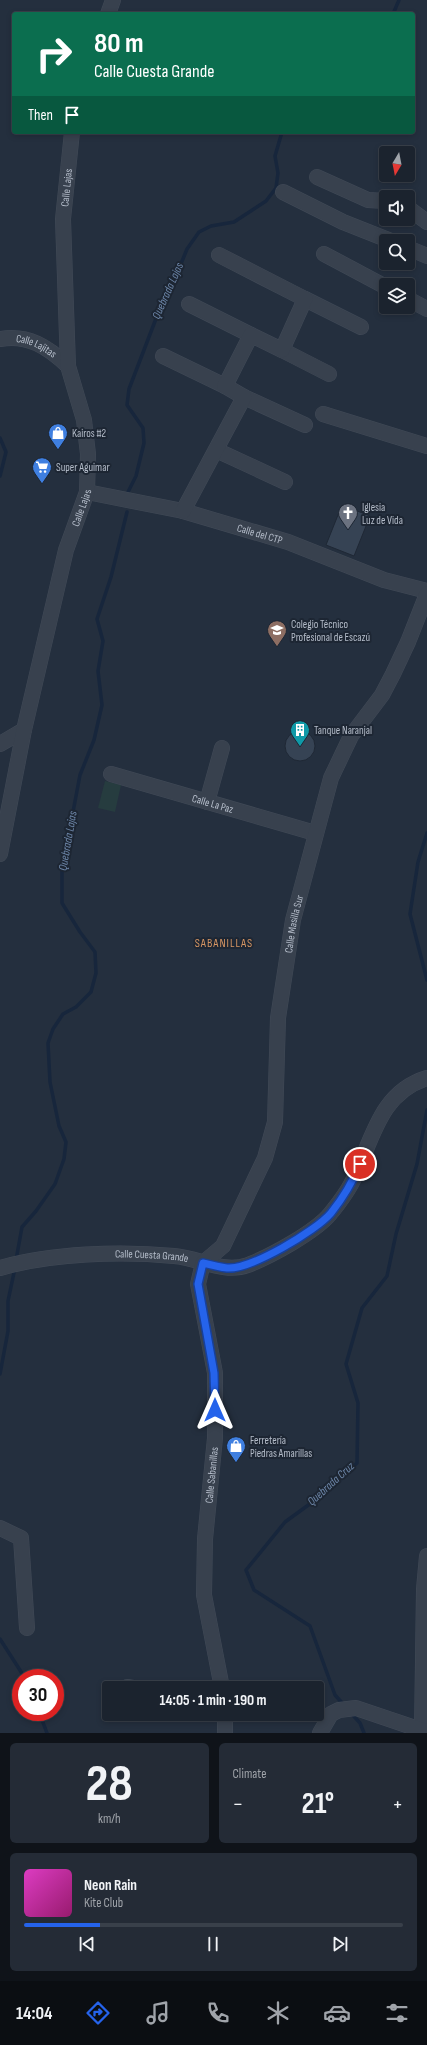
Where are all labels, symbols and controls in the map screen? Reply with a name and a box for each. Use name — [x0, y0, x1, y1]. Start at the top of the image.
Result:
text: 80 m — [94, 27, 143, 60]
icon: right — [28, 28, 80, 80]
text: Calle Cuesta Grande — [94, 61, 215, 82]
icon: arrive — [61, 104, 83, 126]
text: Then — [28, 106, 53, 125]
north arrow — [379, 146, 415, 182]
map controls — [379, 146, 415, 314]
street label: Calle Lajas — [58, 168, 75, 207]
button: sound — [379, 190, 415, 226]
button: search — [379, 234, 415, 270]
water label: Quebrada Lajas — [149, 260, 187, 322]
button: layers — [379, 278, 415, 314]
street label: Calle Lajitas — [15, 332, 60, 360]
shop icon: Kairos #2 — [47, 422, 69, 450]
place label: Kairos #2 — [72, 427, 106, 440]
supermarket icon: Super Aguimar — [31, 456, 53, 484]
place label: Super Aguimar — [56, 461, 110, 474]
street label: Calle Lajas — [69, 490, 94, 528]
place label: Iglesia Luz de Vida — [362, 501, 403, 527]
church icon: Iglesia Luz de Vida — [337, 502, 359, 530]
street label: Calle del CTP — [236, 521, 285, 547]
place label: Colegio Técnico Profesional de Escazú — [291, 618, 370, 644]
school or university icon: Colegio Técnico Profesional de Escazú — [266, 619, 288, 647]
building icon: Tanque Naranjal — [289, 719, 311, 747]
place label: Tanque Naranjal — [314, 724, 372, 737]
street label: Calle La Paz — [191, 791, 235, 816]
water label: Quebrada Lajas — [55, 809, 81, 872]
street label: Calle Masilla Sur — [282, 893, 306, 954]
district label: SABANILLAS — [195, 936, 253, 951]
pin — [343, 1147, 377, 1181]
icon: arrive — [349, 1153, 371, 1175]
street label: Calle Cuesta Grande — [115, 1247, 190, 1265]
position arrow — [194, 1389, 236, 1431]
place label: Ferretería Piedras Amarillas — [250, 1434, 312, 1460]
shop icon: Ferretería Piedras Amarillas — [225, 1435, 247, 1463]
street label: Calle Sabanillas — [202, 1446, 221, 1504]
water label: Quebrada Cruz — [304, 1458, 358, 1509]
speed limit sign: 30 — [12, 1669, 64, 1721]
text: 14:05 · 1 min · 190 m — [160, 1691, 266, 1710]
text: 28 — [86, 1753, 133, 1816]
text: Climate — [233, 1766, 266, 1782]
text: 21° — [301, 1786, 334, 1822]
text: − — [233, 1791, 243, 1818]
text: + — [392, 1791, 403, 1818]
text: km/h — [98, 1811, 120, 1827]
text: Neon Rain — [84, 1876, 137, 1895]
text: Kite Club — [84, 1895, 123, 1911]
icon: previous — [76, 1933, 98, 1955]
icon: pause — [202, 1933, 224, 1955]
icon: next — [329, 1933, 351, 1955]
icon: directions — [84, 1999, 112, 2027]
icon: music — [144, 1999, 172, 2027]
icon: phone — [204, 1999, 232, 2027]
icon: climate — [264, 1999, 292, 2027]
icon: car — [323, 1999, 351, 2027]
icon: filters — [383, 1999, 411, 2027]
text: 14:04 — [16, 2003, 52, 2024]

